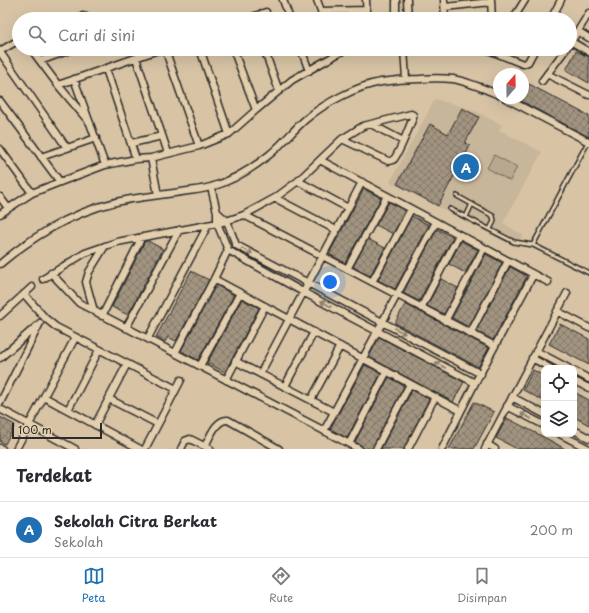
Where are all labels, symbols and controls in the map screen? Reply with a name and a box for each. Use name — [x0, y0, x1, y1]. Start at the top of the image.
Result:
search box — [12, 12, 577, 56]
icon: search — [26, 23, 48, 45]
text: Cari di sini — [58, 23, 135, 46]
north arrow — [493, 68, 529, 104]
pin: A — [453, 152, 479, 182]
one-way arrow — [241, 248, 253, 256]
your location — [320, 272, 340, 292]
one-way arrow — [320, 300, 332, 307]
one-way arrow — [393, 328, 405, 336]
one-way arrow — [435, 361, 447, 368]
map controls — [541, 365, 577, 437]
button: locate — [541, 365, 577, 401]
button: layers — [541, 401, 577, 437]
one-way arrow — [520, 412, 532, 419]
scale bar — [12, 421, 102, 440]
text: 100 m — [18, 421, 52, 438]
text: Terdekat — [16, 462, 92, 488]
text: Sekolah Citra Berkat — [54, 509, 217, 532]
text: A — [24, 520, 34, 539]
text: 200 m — [530, 520, 573, 539]
text: Sekolah — [54, 532, 103, 551]
tab: Peta — [82, 565, 105, 606]
tab: Rute — [269, 565, 293, 606]
tab: Disimpan — [457, 565, 507, 606]

